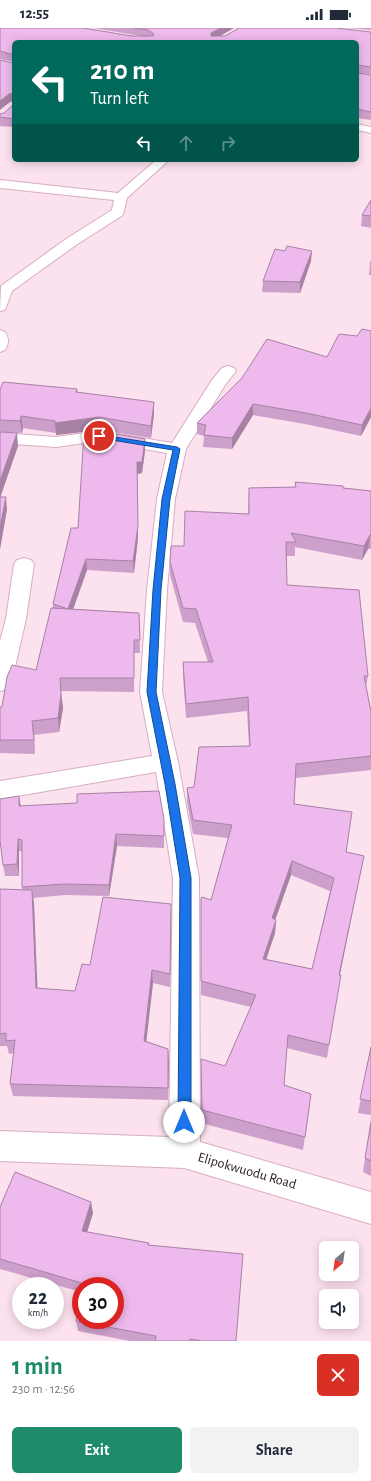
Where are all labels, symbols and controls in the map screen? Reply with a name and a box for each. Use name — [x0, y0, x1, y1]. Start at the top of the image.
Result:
text: 12:55 — [20, 6, 49, 21]
icon: left — [24, 56, 76, 108]
text: 210 m — [90, 57, 155, 85]
text: Turn left — [90, 90, 149, 108]
icon: left — [133, 132, 155, 154]
icon: ahead — [175, 132, 197, 154]
icon: right — [217, 132, 239, 154]
pin — [82, 419, 116, 453]
icon: arrive — [88, 425, 110, 447]
position arrow — [163, 1101, 205, 1143]
street label: Elipokwuodu Road — [196, 1150, 298, 1192]
north arrow — [319, 1241, 359, 1281]
map controls — [319, 1241, 359, 1329]
speed limit sign: 30 — [72, 1277, 124, 1329]
text: 22 — [29, 1288, 47, 1308]
button: sound — [319, 1289, 359, 1329]
text: km/h — [28, 1308, 48, 1318]
button: close — [317, 1354, 359, 1396]
text: 1 min — [12, 1355, 63, 1379]
text: 230 m · 12:56 — [12, 1383, 75, 1396]
button: Exit — [12, 1427, 182, 1473]
button: Share — [190, 1427, 359, 1473]

